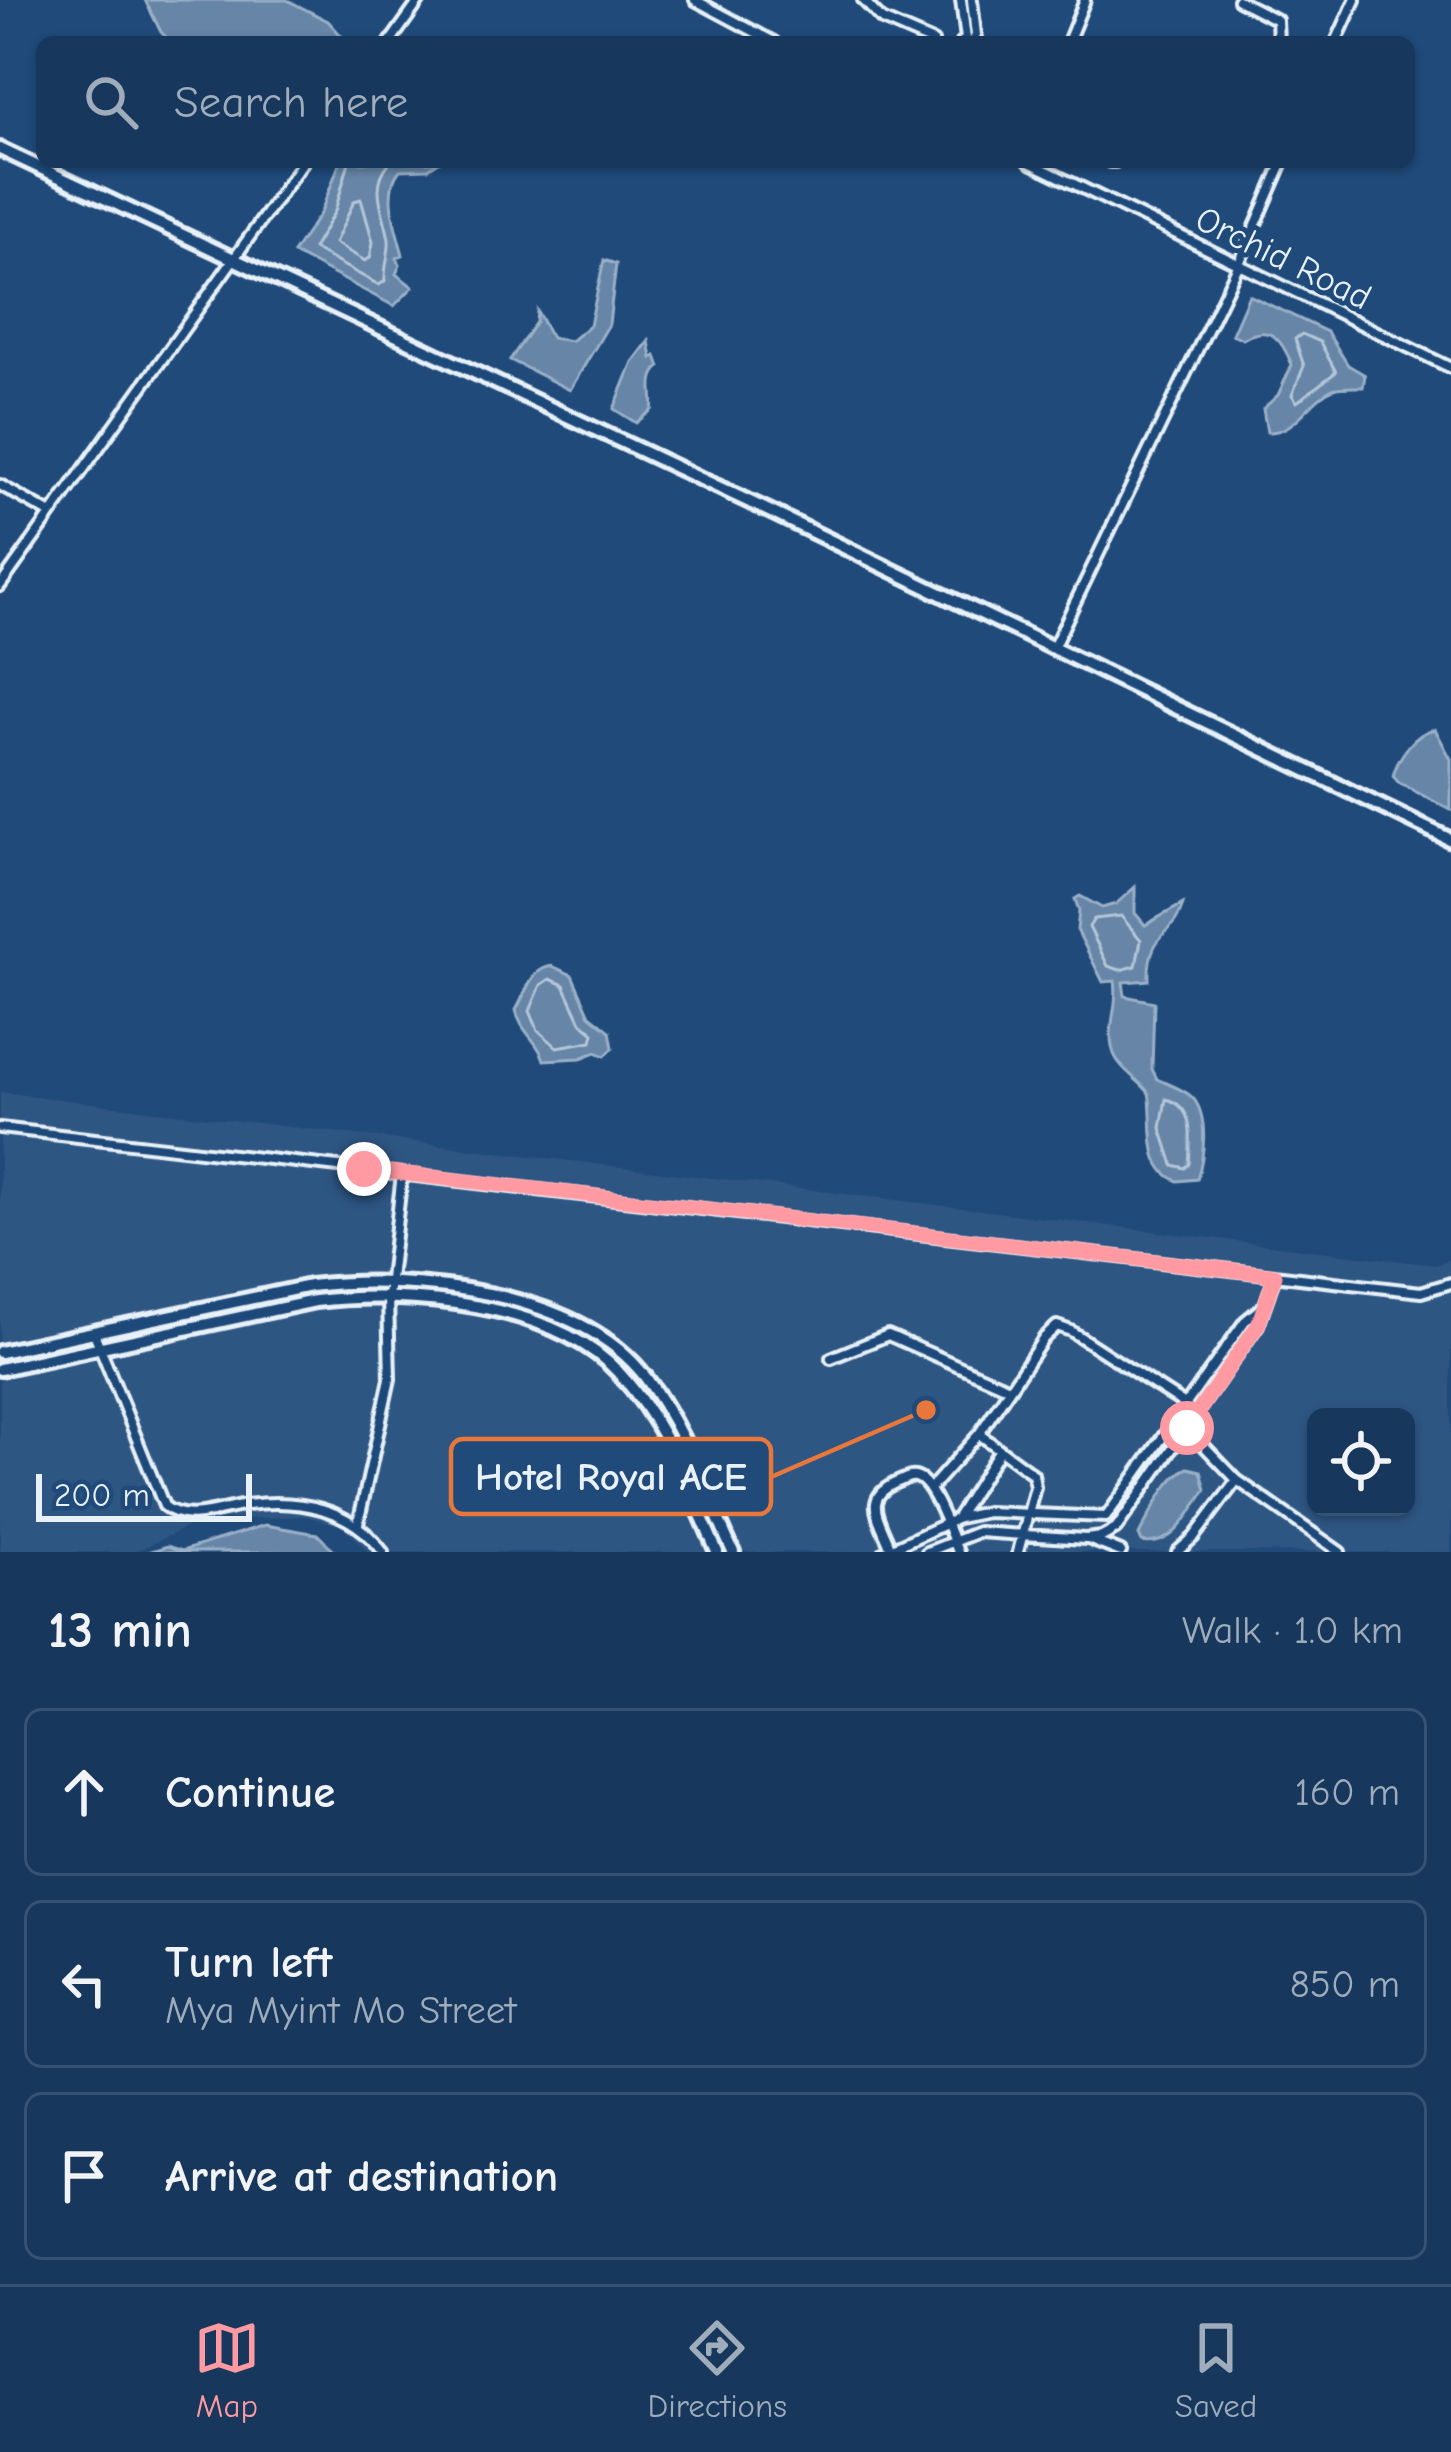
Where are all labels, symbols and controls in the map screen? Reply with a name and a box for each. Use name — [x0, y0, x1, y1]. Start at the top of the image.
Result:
search box — [36, 36, 1415, 168]
icon: search — [78, 69, 144, 135]
text: Search here — [174, 76, 408, 128]
street label: Orchid Road — [1189, 198, 1378, 318]
route end — [337, 1142, 391, 1196]
route start — [1160, 1401, 1214, 1455]
map controls — [1307, 1408, 1415, 1516]
button: locate — [1307, 1408, 1415, 1516]
callout: Hotel Royal ACE — [451, 1439, 771, 1514]
text: Hotel Royal ACE — [475, 1455, 747, 1500]
scale bar — [36, 1468, 252, 1521]
text: 200 m — [54, 1476, 150, 1514]
text: 13 min — [48, 1601, 192, 1660]
text: Walk · 1.0 km — [1182, 1608, 1403, 1653]
icon: ahead — [51, 1759, 117, 1825]
text: Continue — [165, 1766, 335, 1818]
text: 160 m — [1294, 1770, 1400, 1815]
text: Turn left — [165, 1936, 332, 1988]
icon: left — [51, 1951, 117, 2017]
text: 850 m — [1290, 1962, 1400, 2007]
text: Mya Myint Mo Street — [165, 1988, 516, 2033]
icon: arrive — [51, 2143, 117, 2209]
text: Arrive at destination — [165, 2150, 558, 2202]
tab: Map — [194, 2315, 260, 2425]
tab: Directions — [648, 2315, 787, 2425]
tab: Saved — [1175, 2315, 1257, 2425]

